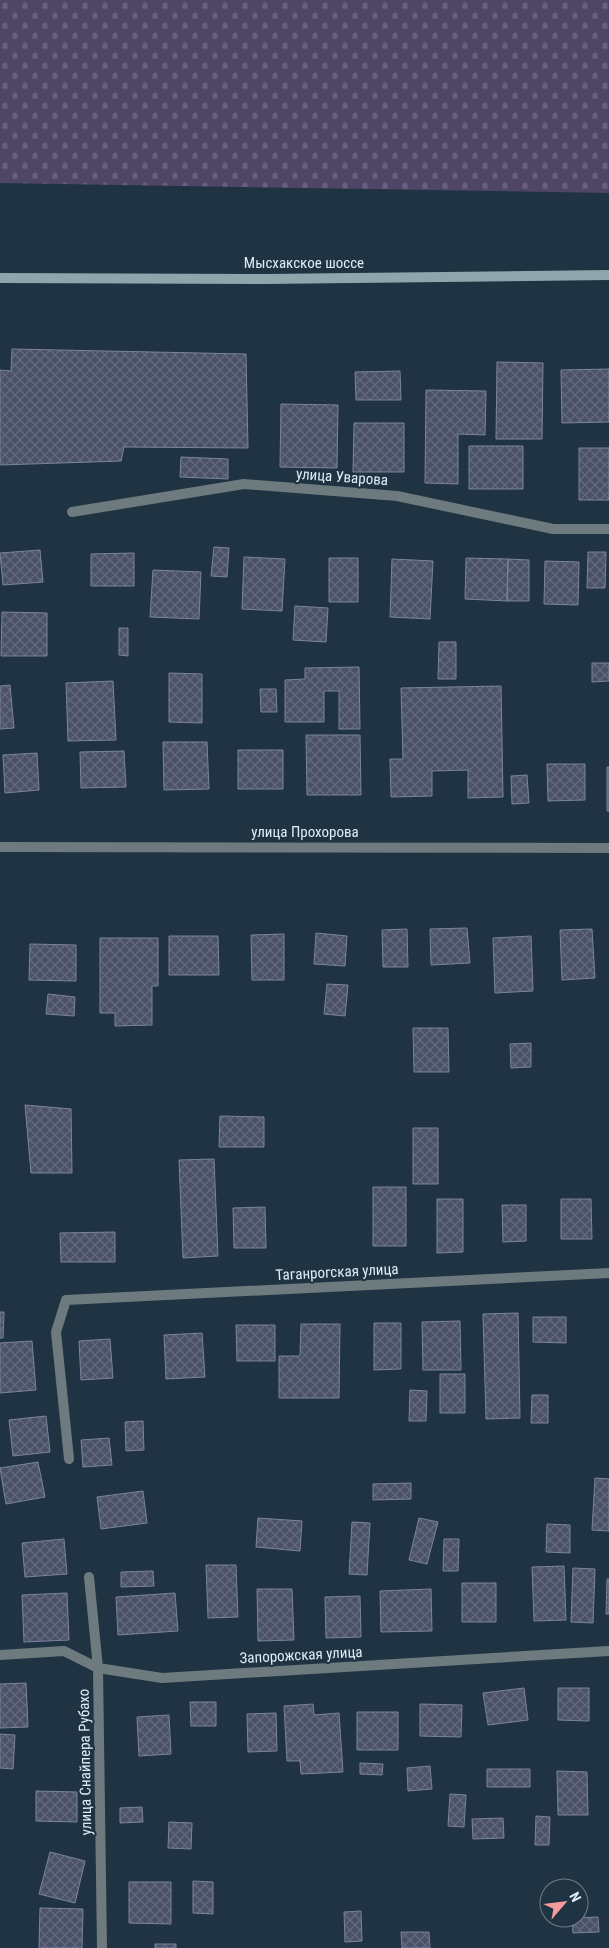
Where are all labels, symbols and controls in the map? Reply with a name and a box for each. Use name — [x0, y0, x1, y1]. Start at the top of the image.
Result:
street label: Мысхакское шоссе — [244, 254, 364, 272]
street label: улица Уварова — [295, 465, 389, 489]
street label: улица Прохорова — [251, 823, 359, 841]
street label: Таганрогская улица — [275, 1260, 399, 1284]
street label: Запорожская улица — [239, 1643, 363, 1667]
street label: улица Снайпера Рубахо — [75, 1689, 95, 1835]
north arrow — [539, 1878, 589, 1928]
text: N — [566, 1889, 585, 1904]

